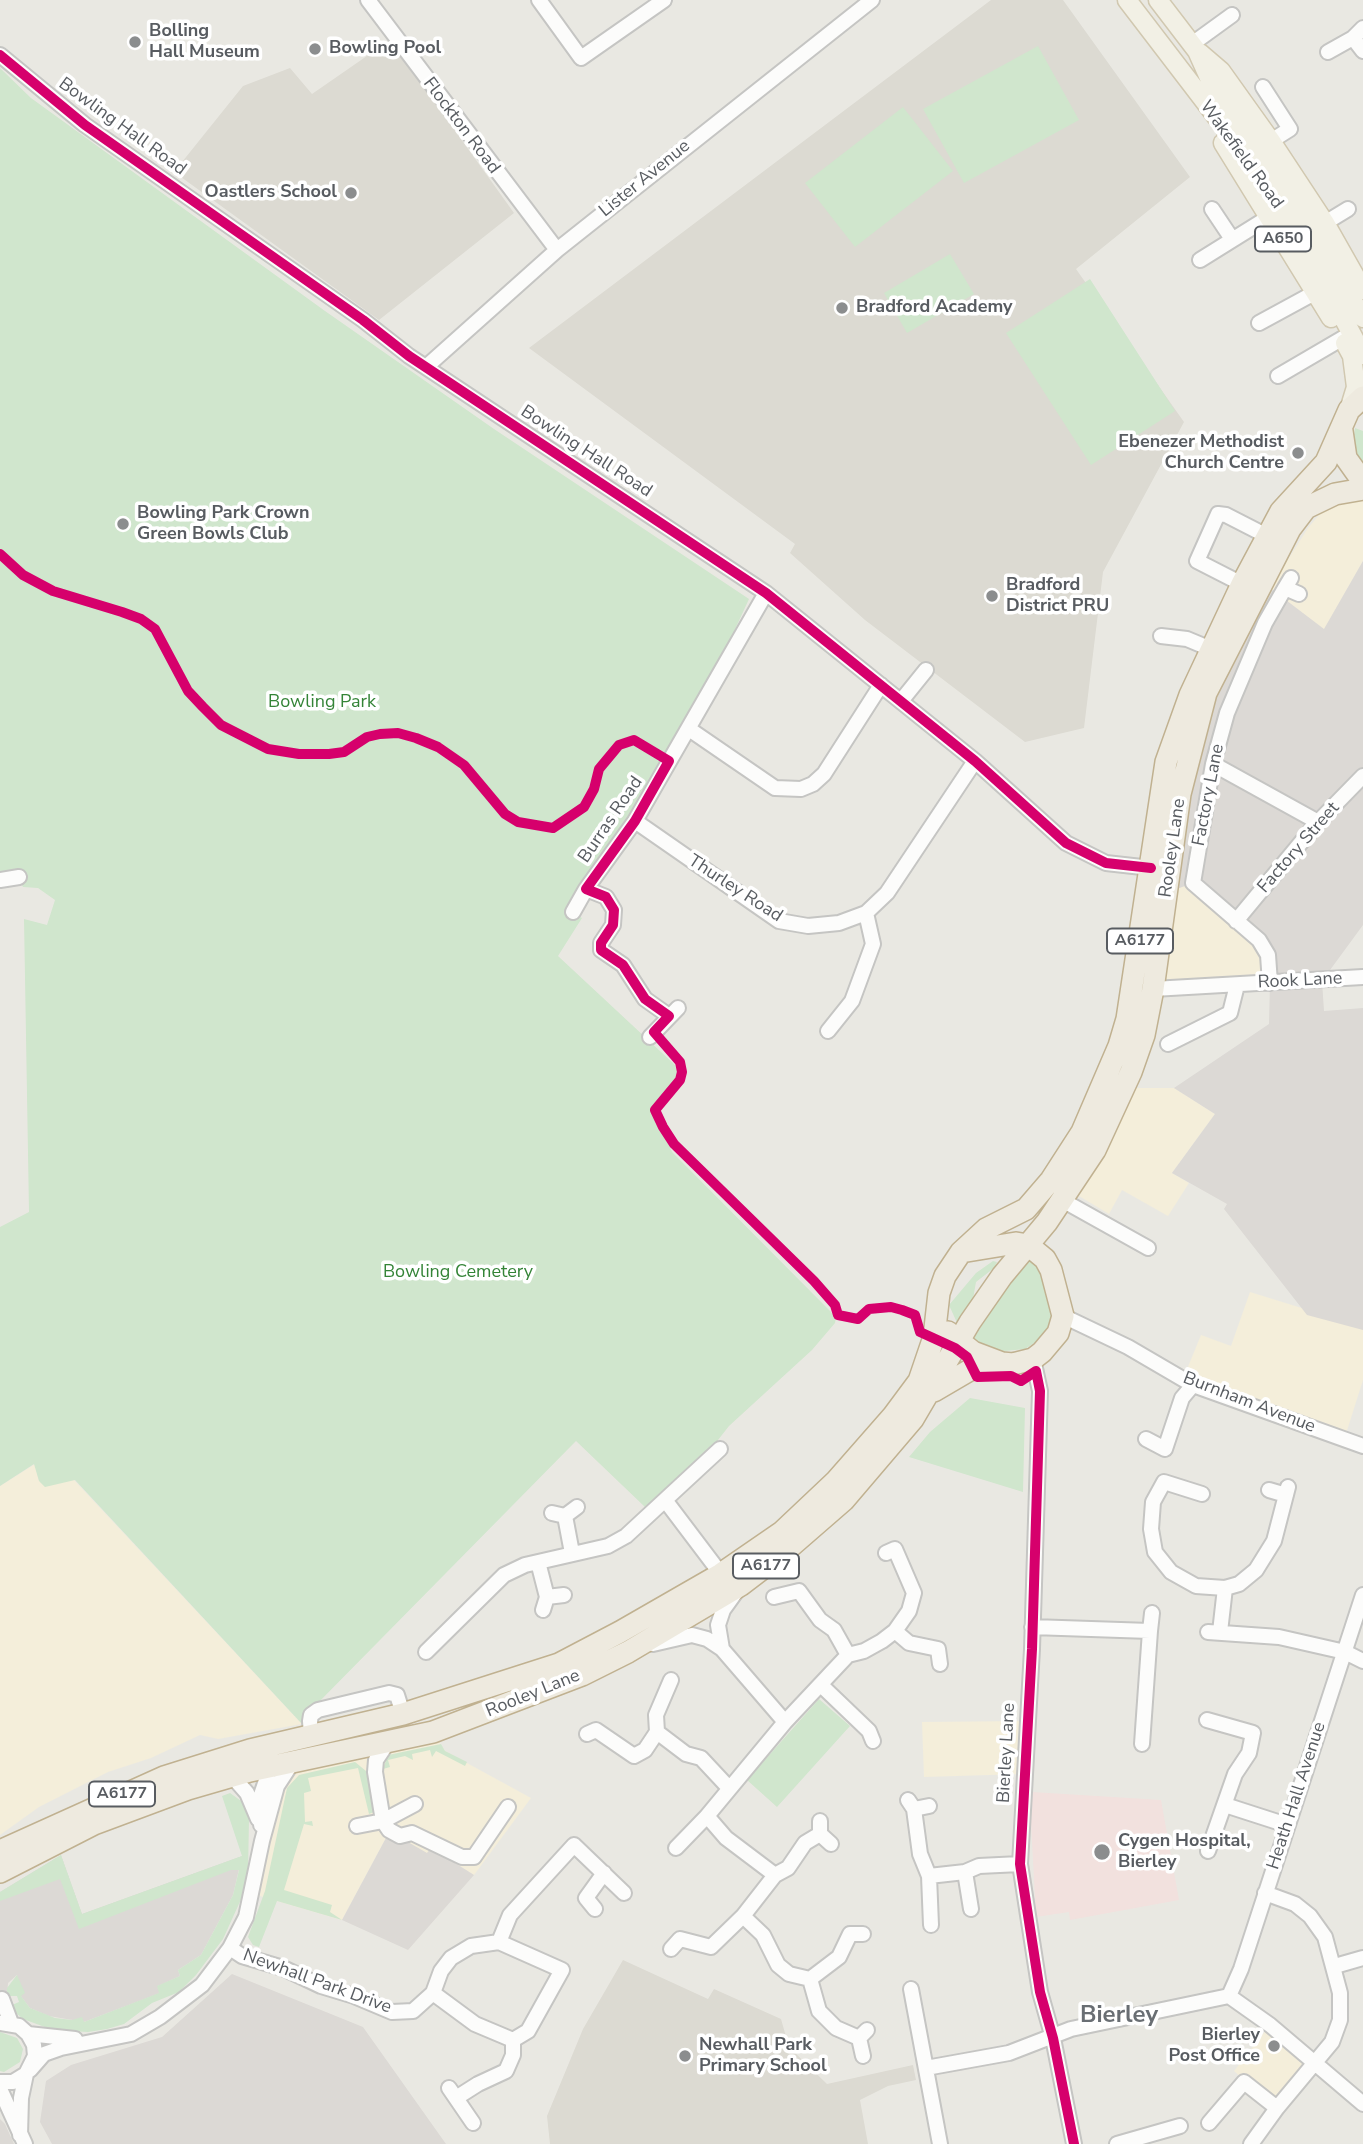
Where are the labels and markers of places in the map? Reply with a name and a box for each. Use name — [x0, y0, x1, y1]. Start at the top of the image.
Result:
place label: Bolling Hall Museum — [149, 21, 260, 64]
marker: Bolling Hall Museum — [127, 34, 143, 50]
place label: Bowling Pool — [329, 38, 441, 60]
marker: Bowling Pool — [307, 41, 323, 57]
place label: Oastlers School — [205, 182, 337, 204]
marker: Oastlers School — [343, 185, 359, 201]
place label: Bradford Academy — [856, 297, 1013, 319]
marker: Bradford Academy — [834, 300, 850, 316]
place label: Ebenezer Methodist Church Centre — [1118, 432, 1284, 474]
marker: Ebenezer Methodist Church Centre — [1290, 445, 1306, 461]
place label: Bowling Park Crown Green Bowls Club — [137, 503, 309, 546]
marker: Bowling Park Crown Green Bowls Club — [115, 516, 131, 532]
place label: Bradford District PRU — [1006, 575, 1109, 618]
marker: Bradford District PRU — [984, 588, 1000, 604]
place label: Cygen Hospital, Bierley — [1118, 1831, 1251, 1874]
marker: Cygen Hospital, Bierley — [1092, 1842, 1112, 1862]
place label: Bierley Post Office — [1169, 2025, 1260, 2068]
place label: Newhall Park Primary School — [699, 2035, 827, 2078]
marker: Bierley Post Office — [1266, 2038, 1282, 2054]
marker: Newhall Park Primary School — [677, 2048, 693, 2064]

